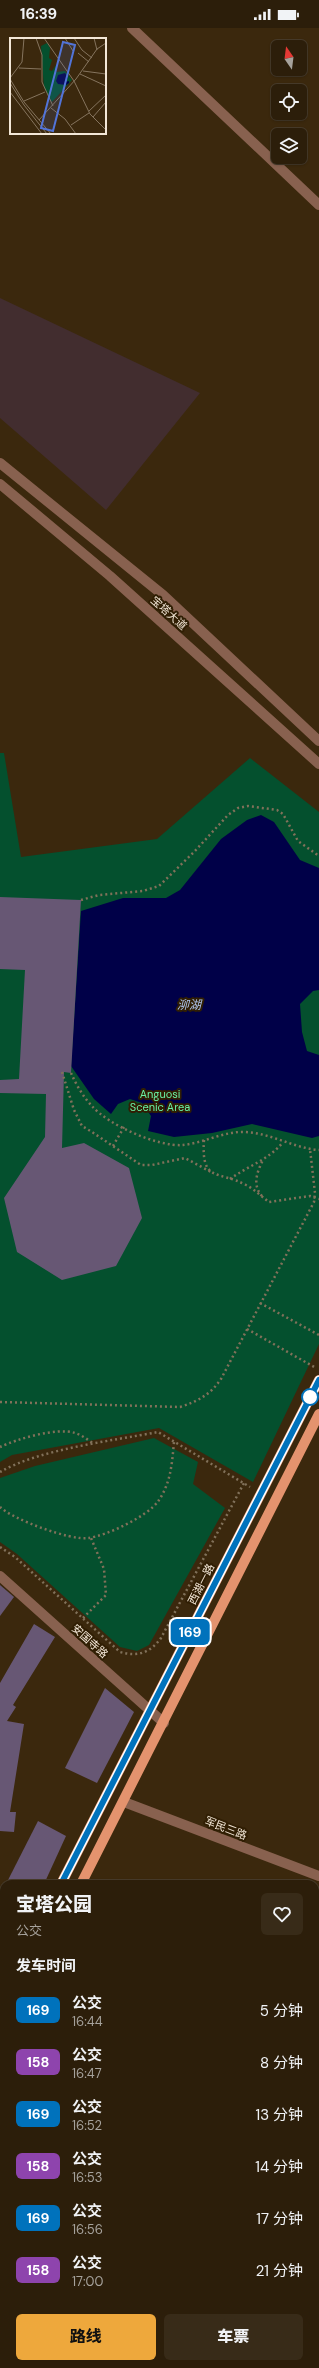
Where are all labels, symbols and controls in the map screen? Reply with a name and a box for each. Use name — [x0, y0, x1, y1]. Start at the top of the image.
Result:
text: 16:39 — [20, 4, 57, 24]
inset map — [10, 38, 106, 134]
north arrow — [271, 40, 307, 76]
map controls — [271, 40, 307, 164]
button: locate — [271, 84, 307, 120]
button: layers — [271, 128, 307, 164]
street label: 宝塔大道 — [148, 593, 190, 633]
water label: 泖湖 — [177, 997, 203, 1013]
park label: Anguosi Scenic Area — [130, 1087, 190, 1114]
unlabelled marker — [301, 1388, 319, 1406]
street label: 西湖一路 — [185, 1561, 217, 1607]
line badge: 169 — [167, 1619, 213, 1645]
street label: 安国寺路 — [69, 1621, 111, 1661]
text: 169 — [179, 1623, 201, 1641]
street label: 军民三路 — [203, 1814, 249, 1842]
text: 宝塔公园 — [16, 1892, 92, 1917]
button: heart — [261, 1893, 303, 1935]
text: 公交 — [16, 1922, 42, 1939]
text: 发车时间 — [16, 1956, 76, 1976]
text: 公交 — [72, 1993, 102, 2013]
text: 169 — [27, 2001, 49, 2019]
text: 5 分钟 — [260, 2001, 303, 2021]
text: 16:44 — [72, 2013, 103, 2030]
text: 公交 — [72, 2045, 102, 2065]
text: 158 — [27, 2053, 49, 2071]
text: 8 分钟 — [260, 2053, 303, 2073]
text: 16:47 — [72, 2065, 102, 2082]
text: 公交 — [72, 2097, 102, 2117]
text: 169 — [27, 2105, 49, 2123]
text: 13 分钟 — [255, 2105, 303, 2125]
text: 16:52 — [72, 2117, 102, 2134]
text: 公交 — [72, 2149, 102, 2169]
text: 158 — [27, 2157, 49, 2175]
text: 14 分钟 — [255, 2157, 303, 2177]
text: 16:53 — [72, 2169, 102, 2186]
text: 公交 — [72, 2201, 102, 2221]
text: 169 — [27, 2209, 49, 2227]
text: 17 分钟 — [256, 2209, 303, 2229]
text: 16:56 — [72, 2221, 103, 2238]
text: 公交 — [72, 2253, 102, 2273]
text: 158 — [27, 2261, 49, 2279]
text: 21 分钟 — [256, 2261, 303, 2281]
text: 17:00 — [72, 2273, 103, 2290]
button: 路线 — [16, 2314, 156, 2360]
button: 车票 — [164, 2314, 303, 2360]

